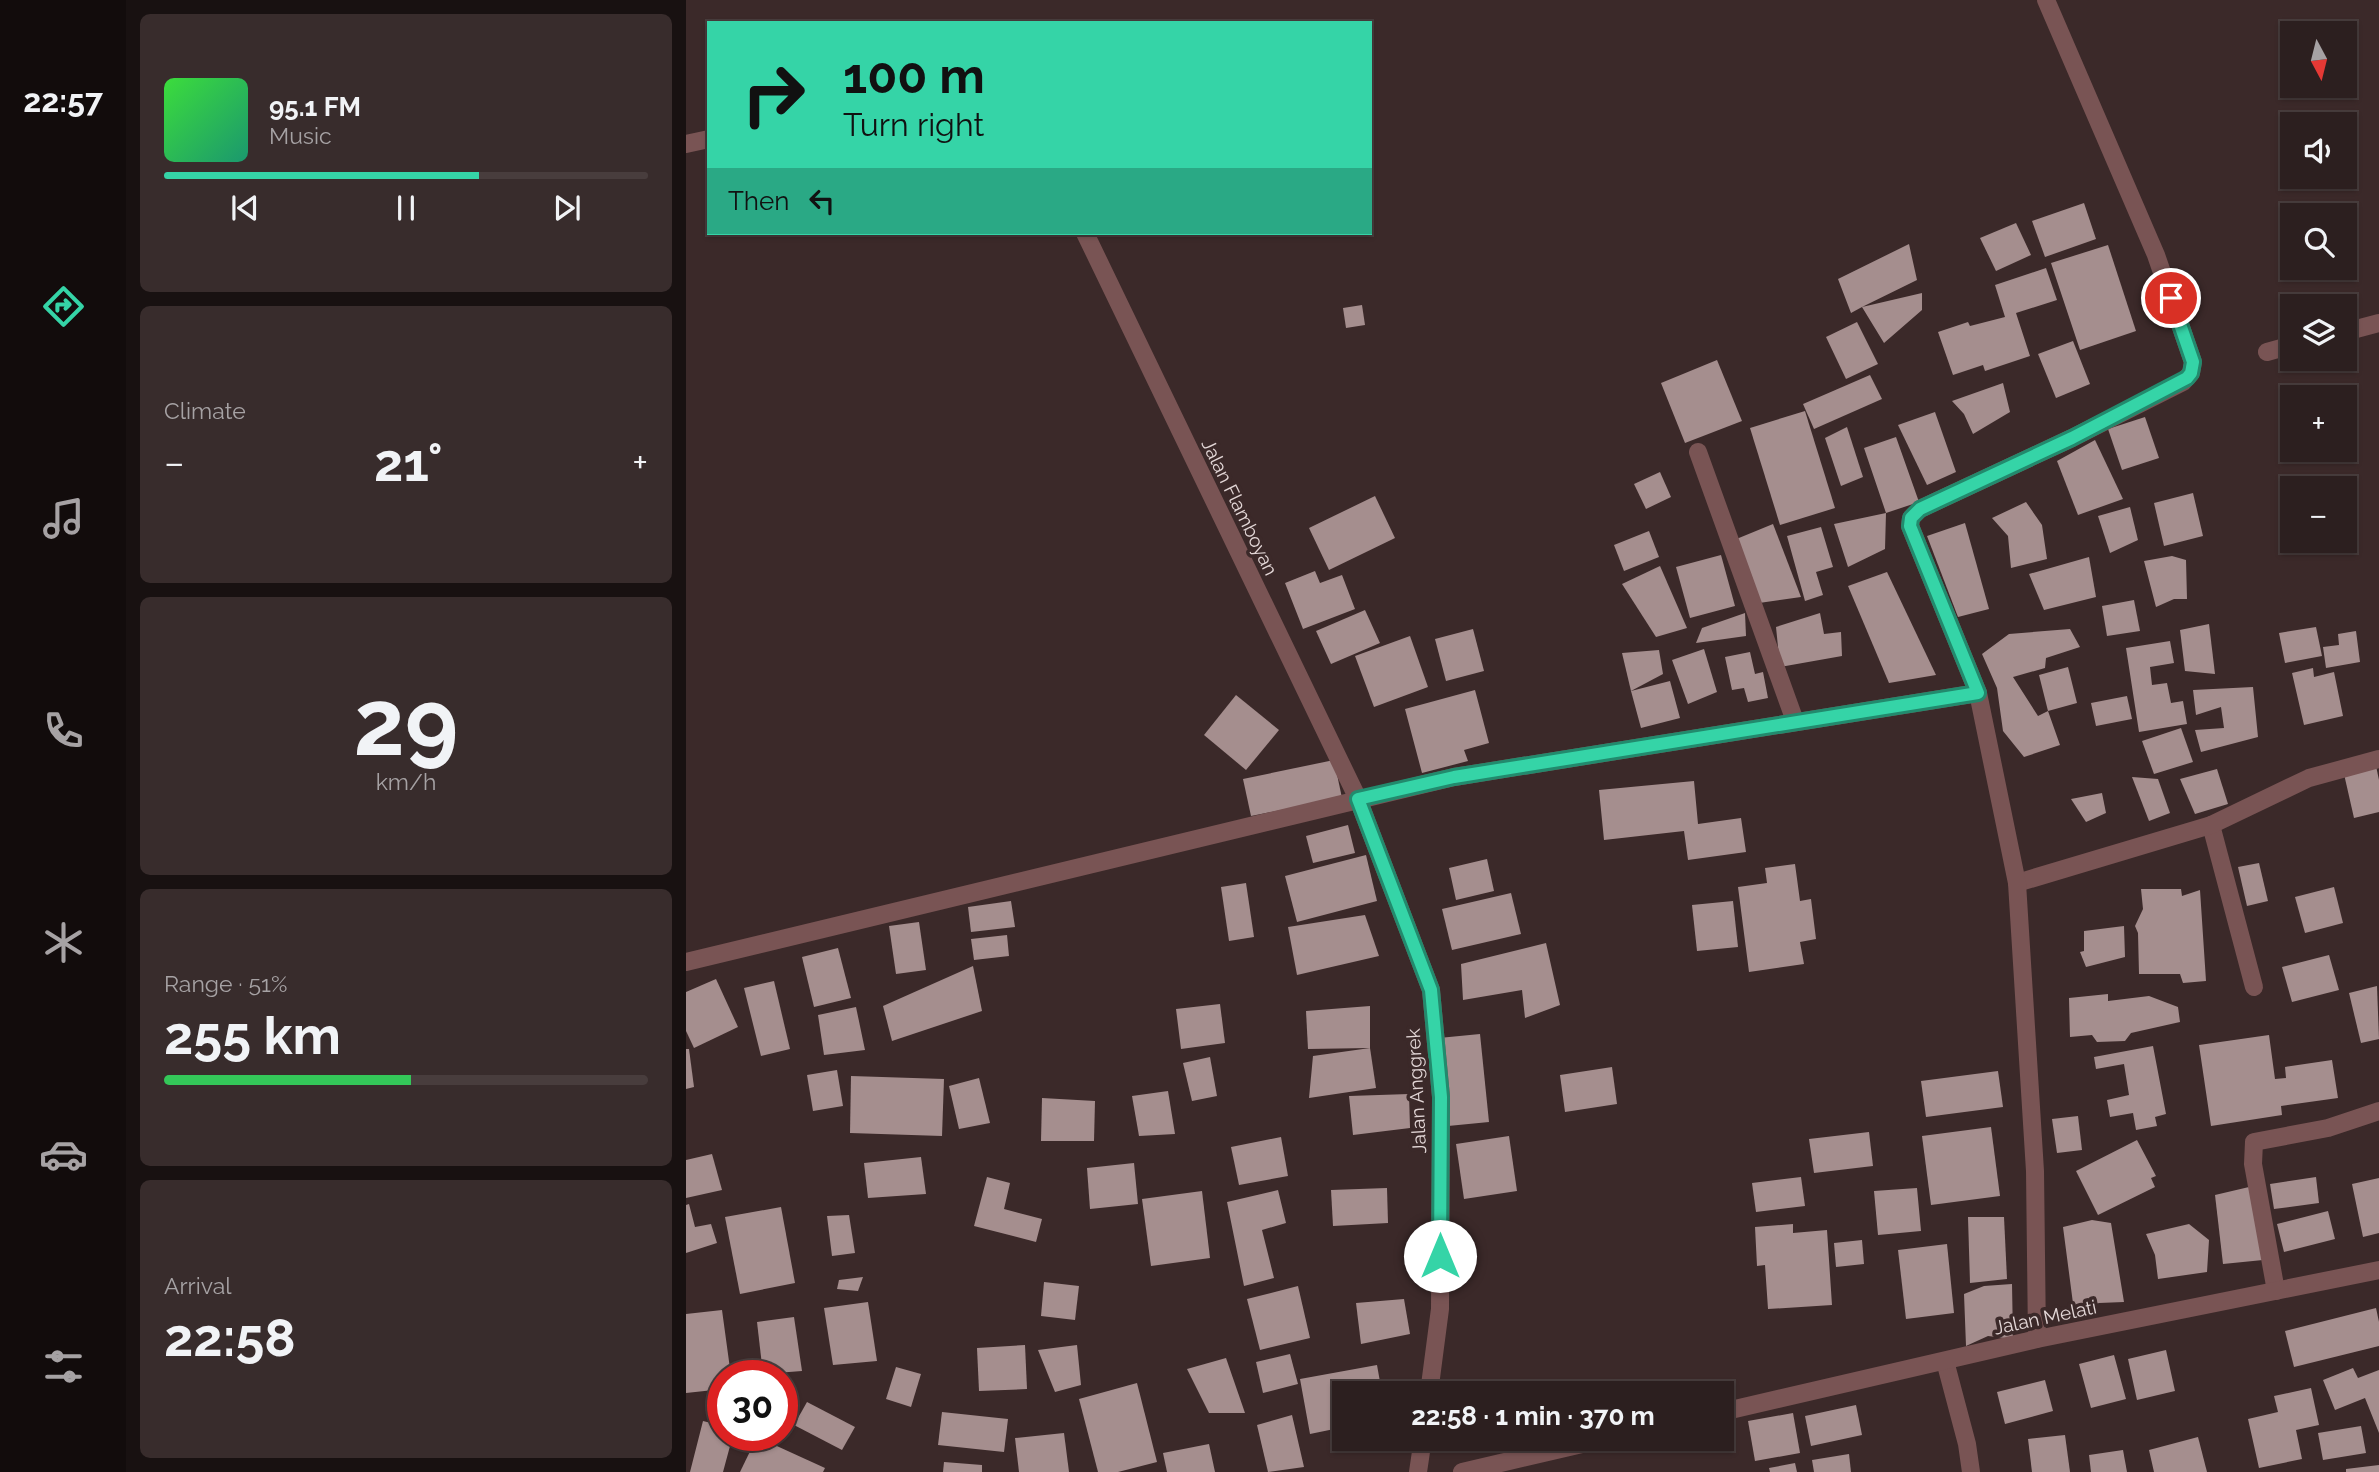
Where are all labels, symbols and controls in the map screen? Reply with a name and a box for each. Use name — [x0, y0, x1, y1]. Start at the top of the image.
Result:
north arrow — [2280, 21, 2357, 98]
map controls — [2280, 21, 2357, 553]
text: 100 m — [843, 47, 985, 104]
icon: right — [728, 49, 819, 140]
text: 22:57 — [23, 82, 103, 119]
text: 95.1 FM — [269, 92, 361, 122]
text: Turn right — [843, 106, 984, 143]
button: sound — [2280, 112, 2357, 189]
text: Music — [269, 122, 332, 149]
icon: left — [803, 182, 841, 220]
text: Then — [728, 186, 789, 216]
icon: previous — [226, 189, 264, 227]
icon: pause — [387, 189, 425, 227]
icon: next — [548, 189, 586, 227]
button: search — [2280, 203, 2357, 280]
pin — [2141, 268, 2201, 328]
icon: arrive — [2152, 279, 2190, 317]
icon: directions — [39, 282, 88, 331]
button: layers — [2280, 294, 2357, 371]
button: + — [2280, 385, 2357, 462]
text: Climate — [164, 397, 246, 424]
text: 21° — [374, 432, 443, 493]
street label: Jalan Flamboyan — [1197, 435, 1283, 579]
text: − — [164, 440, 184, 485]
text: + — [632, 440, 648, 485]
button: − — [2280, 476, 2357, 553]
icon: music — [39, 494, 88, 543]
text: 29 — [354, 669, 458, 776]
icon: phone — [39, 706, 88, 755]
text: km/h — [376, 768, 436, 795]
icon: climate — [39, 918, 88, 967]
text: Range · 51% — [164, 970, 287, 997]
text: 255 km — [164, 1005, 341, 1066]
street label: Jalan Anggrek — [1402, 1028, 1430, 1154]
icon: car — [39, 1130, 88, 1179]
position arrow — [1403, 1219, 1477, 1293]
text: Arrival — [164, 1272, 231, 1299]
street label: Jalan Melati — [1992, 1295, 2098, 1339]
text: 22:58 — [164, 1307, 296, 1368]
icon: filters — [39, 1342, 88, 1391]
speed limit sign: 30 — [707, 1360, 798, 1451]
text: 22:58 · 1 min · 370 m — [1411, 1401, 1655, 1431]

